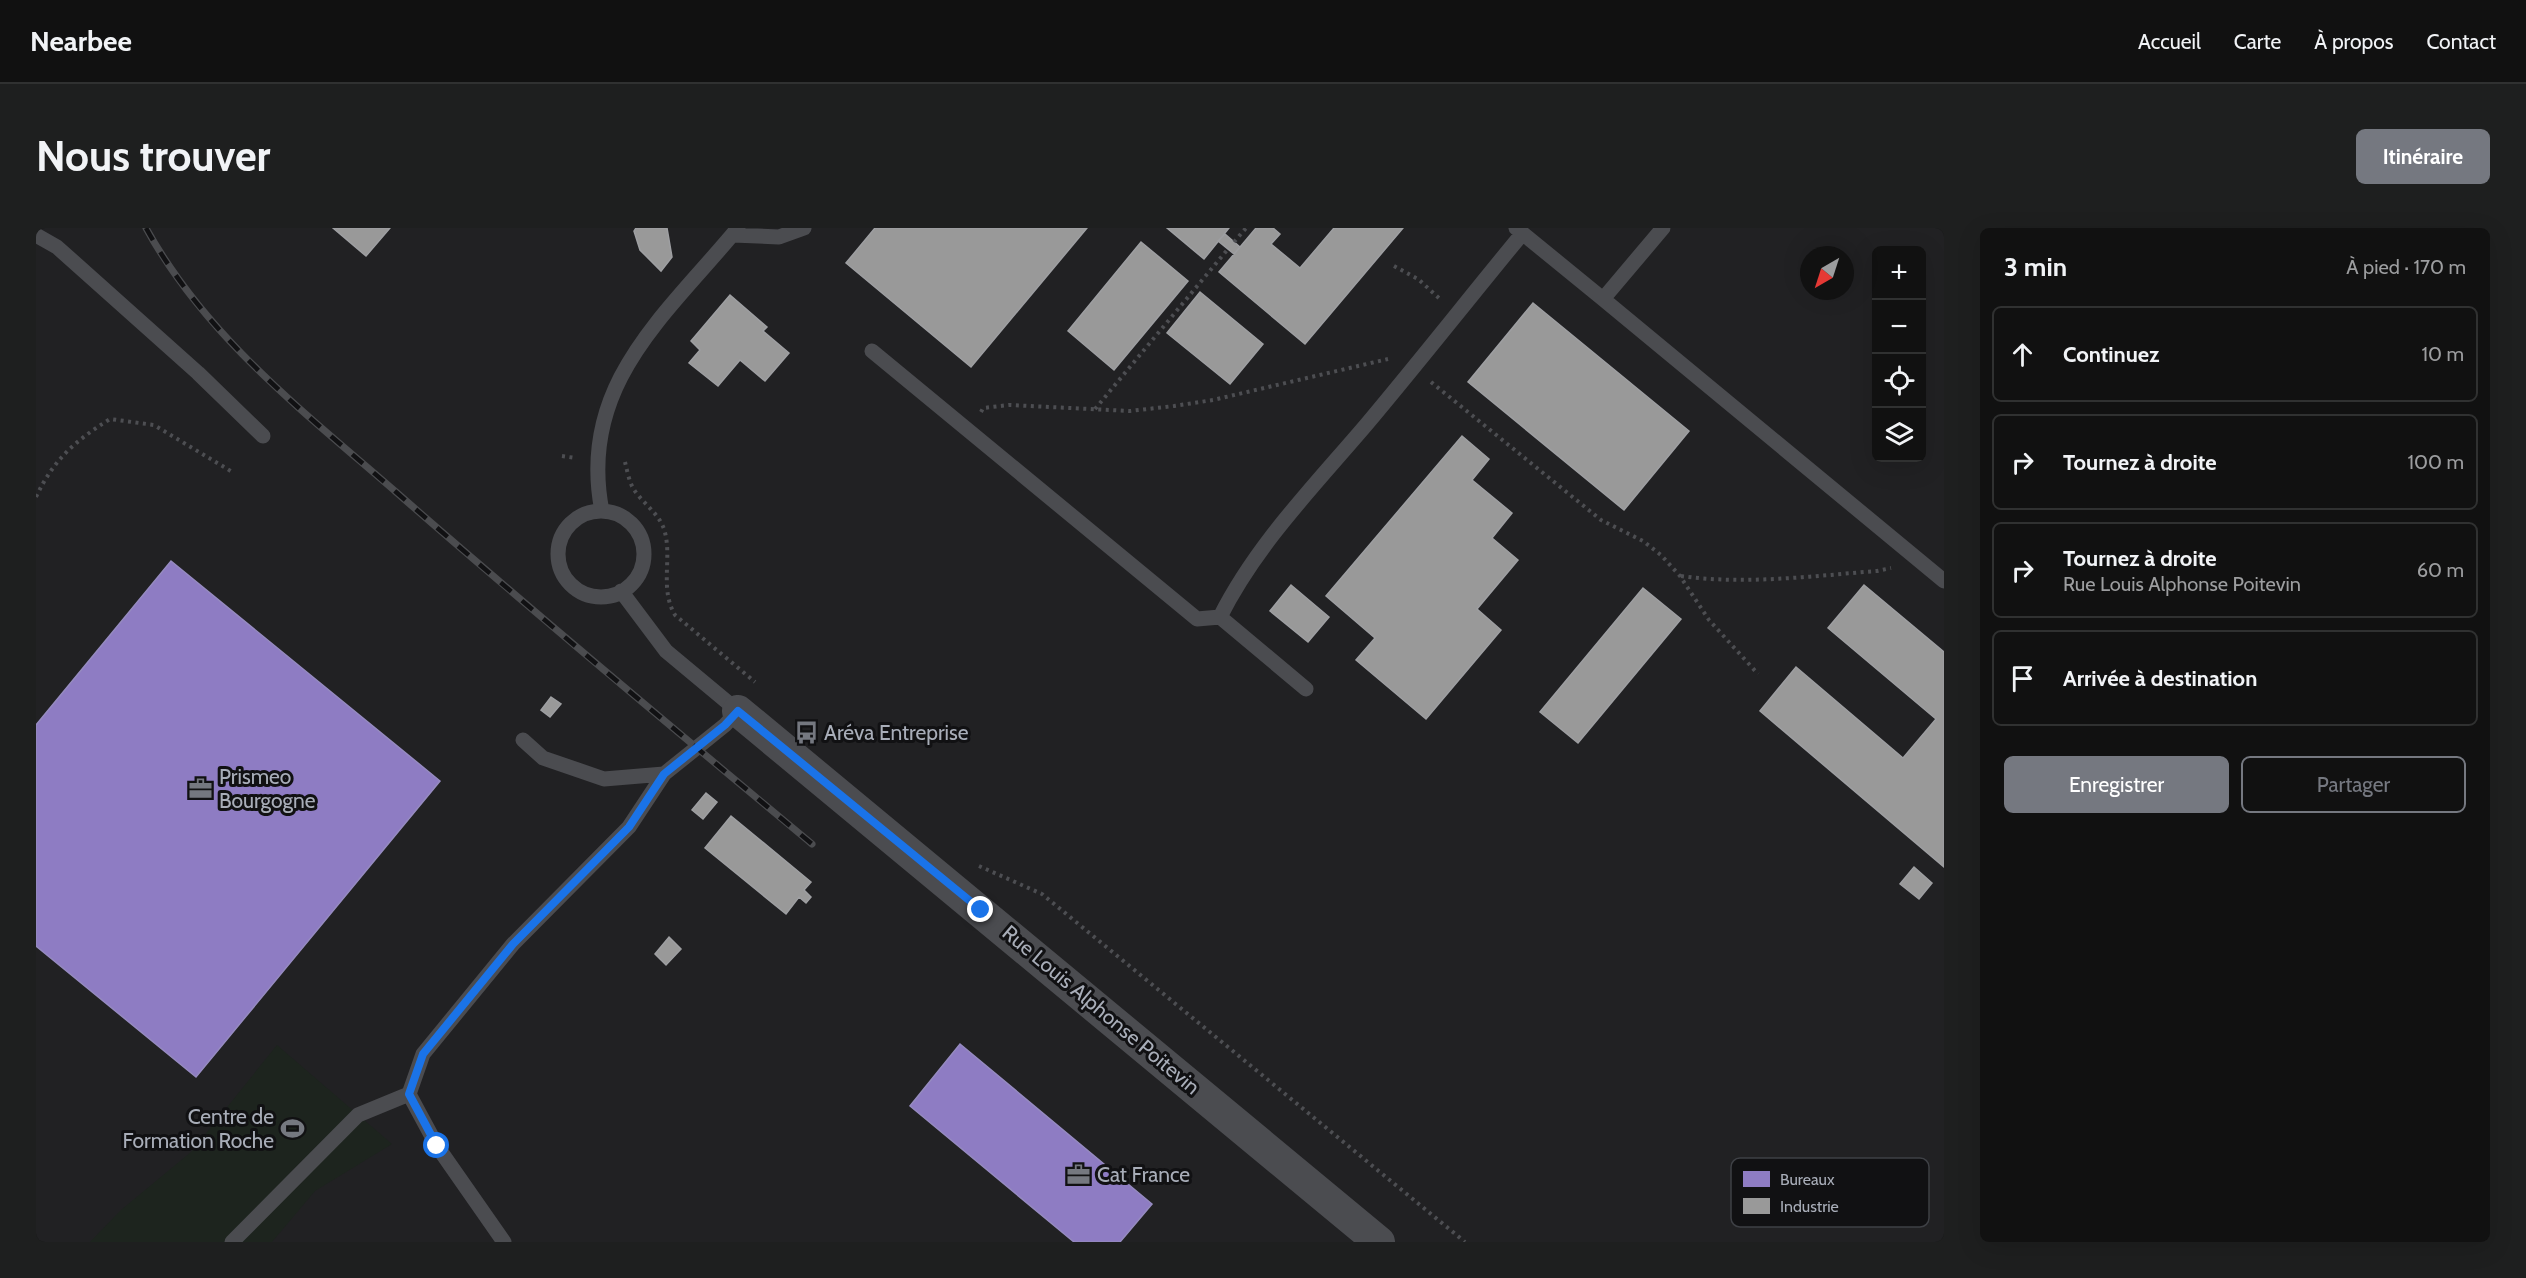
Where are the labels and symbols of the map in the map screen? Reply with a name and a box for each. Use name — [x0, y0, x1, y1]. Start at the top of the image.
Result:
north arrow — [1800, 246, 1854, 300]
bus stop icon: Aréva Entreprise — [793, 720, 819, 746]
place label: Aréva Entreprise — [824, 720, 969, 745]
place label: Prismeo Bourgogne — [219, 764, 316, 813]
office icon: Prismeo Bourgogne — [188, 776, 214, 802]
route end — [967, 896, 993, 922]
street label: Rue Louis Alphonse Poitevin — [998, 920, 1205, 1099]
place label: Centre de Formation Roche — [122, 1104, 274, 1153]
sports icon: Centre de Formation Roche — [279, 1116, 305, 1142]
route start — [423, 1132, 449, 1158]
legend — [1731, 1158, 1929, 1227]
office icon: Cat France — [1066, 1162, 1092, 1188]
place label: Cat France — [1097, 1162, 1190, 1187]
text: Bureaux — [1780, 1170, 1835, 1189]
text: Industrie — [1780, 1197, 1839, 1216]

